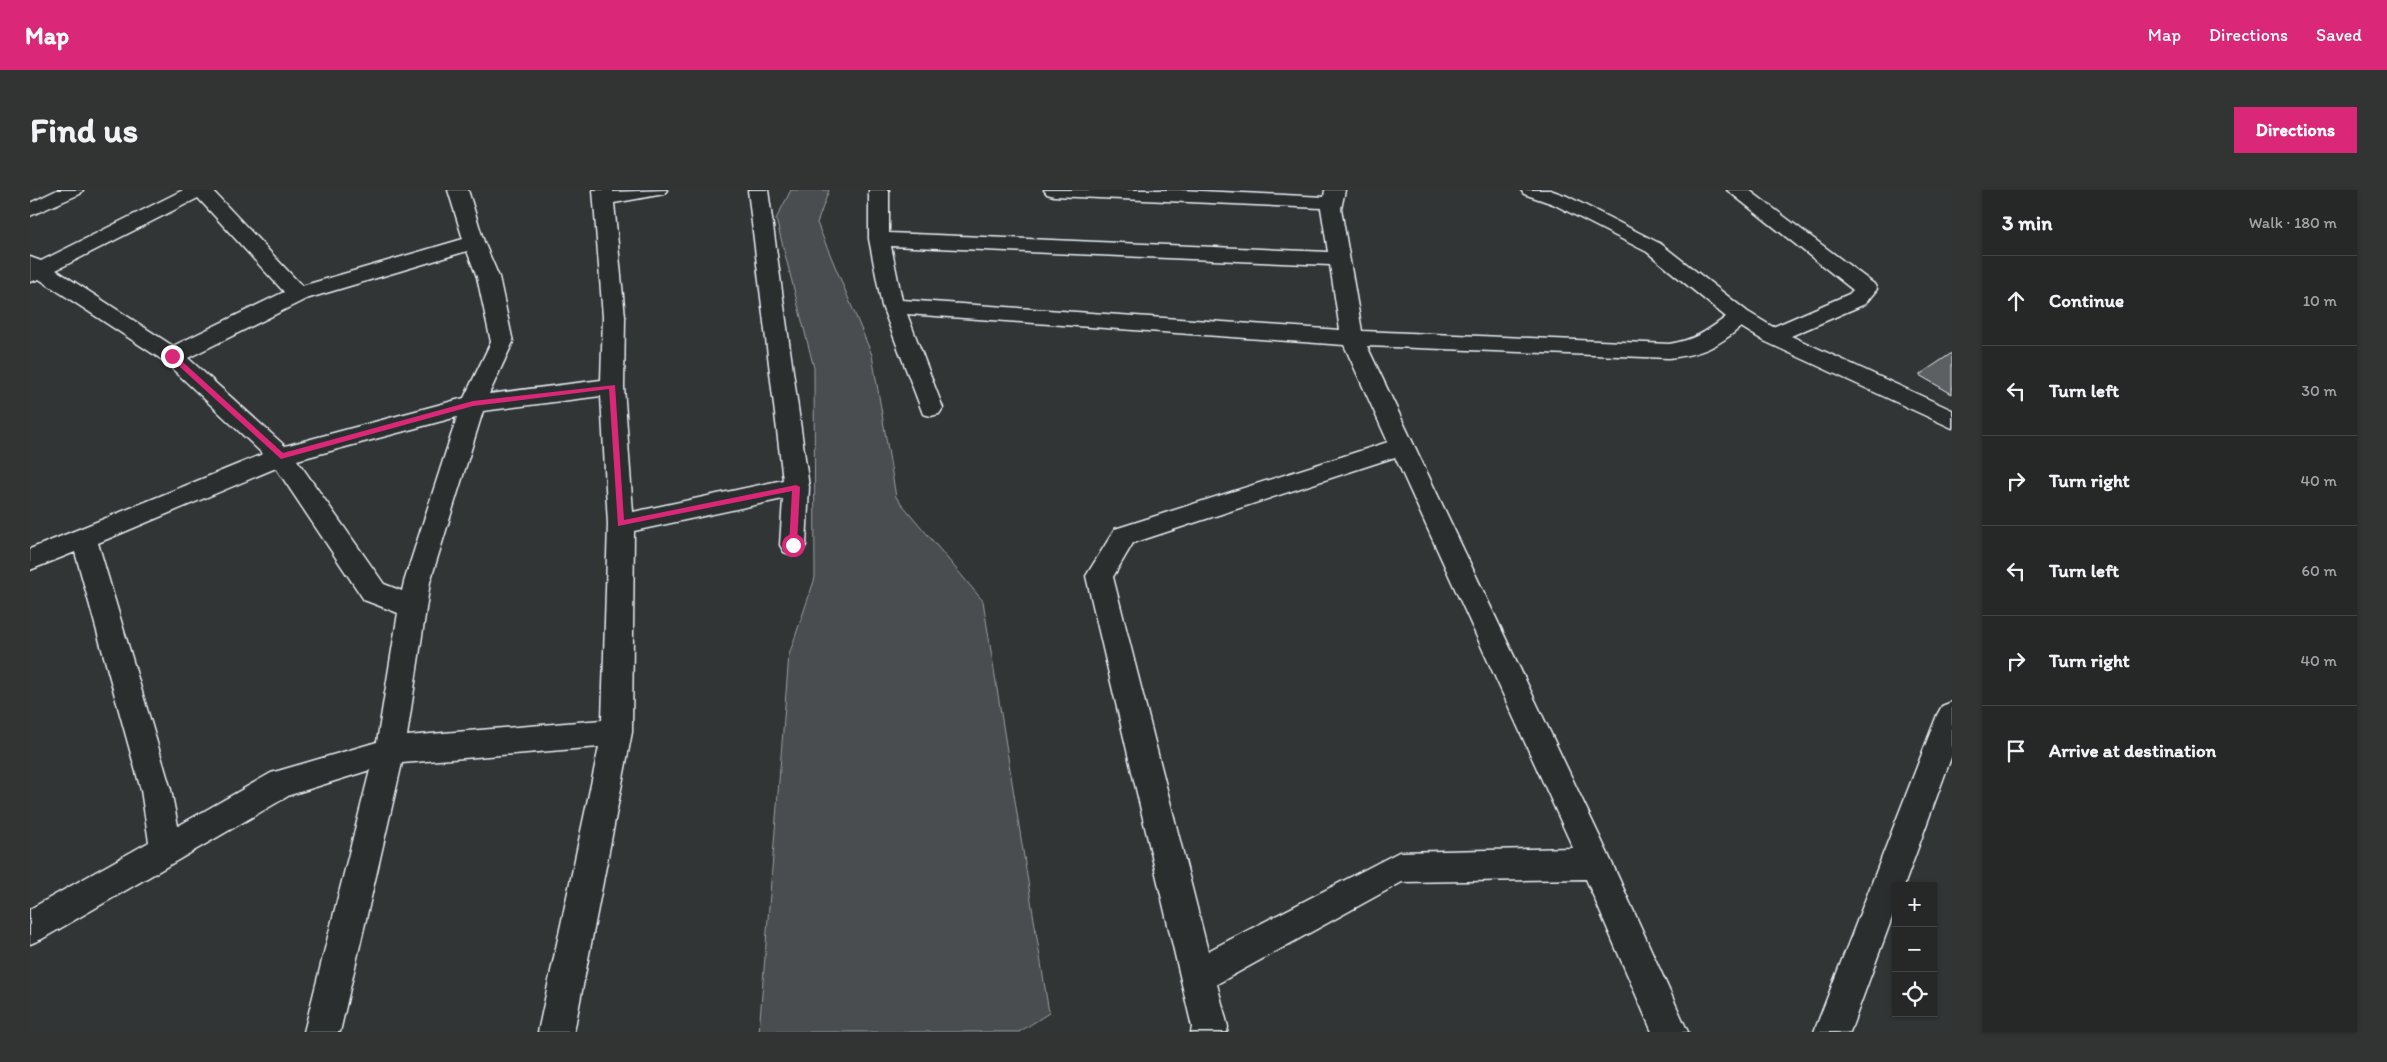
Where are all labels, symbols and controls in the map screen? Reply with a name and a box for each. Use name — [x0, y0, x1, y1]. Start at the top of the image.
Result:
text: Map — [25, 21, 69, 50]
text: Map — [2148, 24, 2181, 46]
text: Directions — [2209, 24, 2288, 46]
text: Saved — [2316, 24, 2362, 46]
button: Directions — [2234, 107, 2357, 153]
text: Find us — [30, 109, 138, 151]
text: 3 min — [2002, 210, 2052, 235]
text: Walk · 180 m — [2249, 213, 2337, 232]
icon: ahead — [2002, 287, 2030, 315]
text: Continue — [2049, 289, 2124, 312]
text: 10 m — [2303, 291, 2337, 310]
route end — [161, 345, 184, 368]
icon: left — [2002, 377, 2030, 405]
text: Turn left — [2049, 379, 2119, 402]
text: 30 m — [2301, 381, 2337, 400]
icon: right — [2002, 467, 2030, 495]
text: Turn right — [2049, 469, 2130, 492]
text: 40 m — [2300, 471, 2337, 490]
route start — [782, 534, 805, 557]
icon: left — [2002, 557, 2030, 585]
text: Turn left — [2049, 559, 2119, 582]
text: 60 m — [2302, 561, 2337, 580]
icon: right — [2002, 647, 2030, 675]
text: Turn right — [2049, 649, 2130, 672]
text: 40 m — [2300, 651, 2337, 670]
icon: arrive — [2002, 737, 2030, 765]
text: Arrive at destination — [2049, 739, 2216, 762]
map controls — [1892, 882, 1937, 1017]
button: + — [1892, 882, 1937, 927]
button: − — [1892, 927, 1937, 972]
button: locate — [1892, 972, 1937, 1017]

